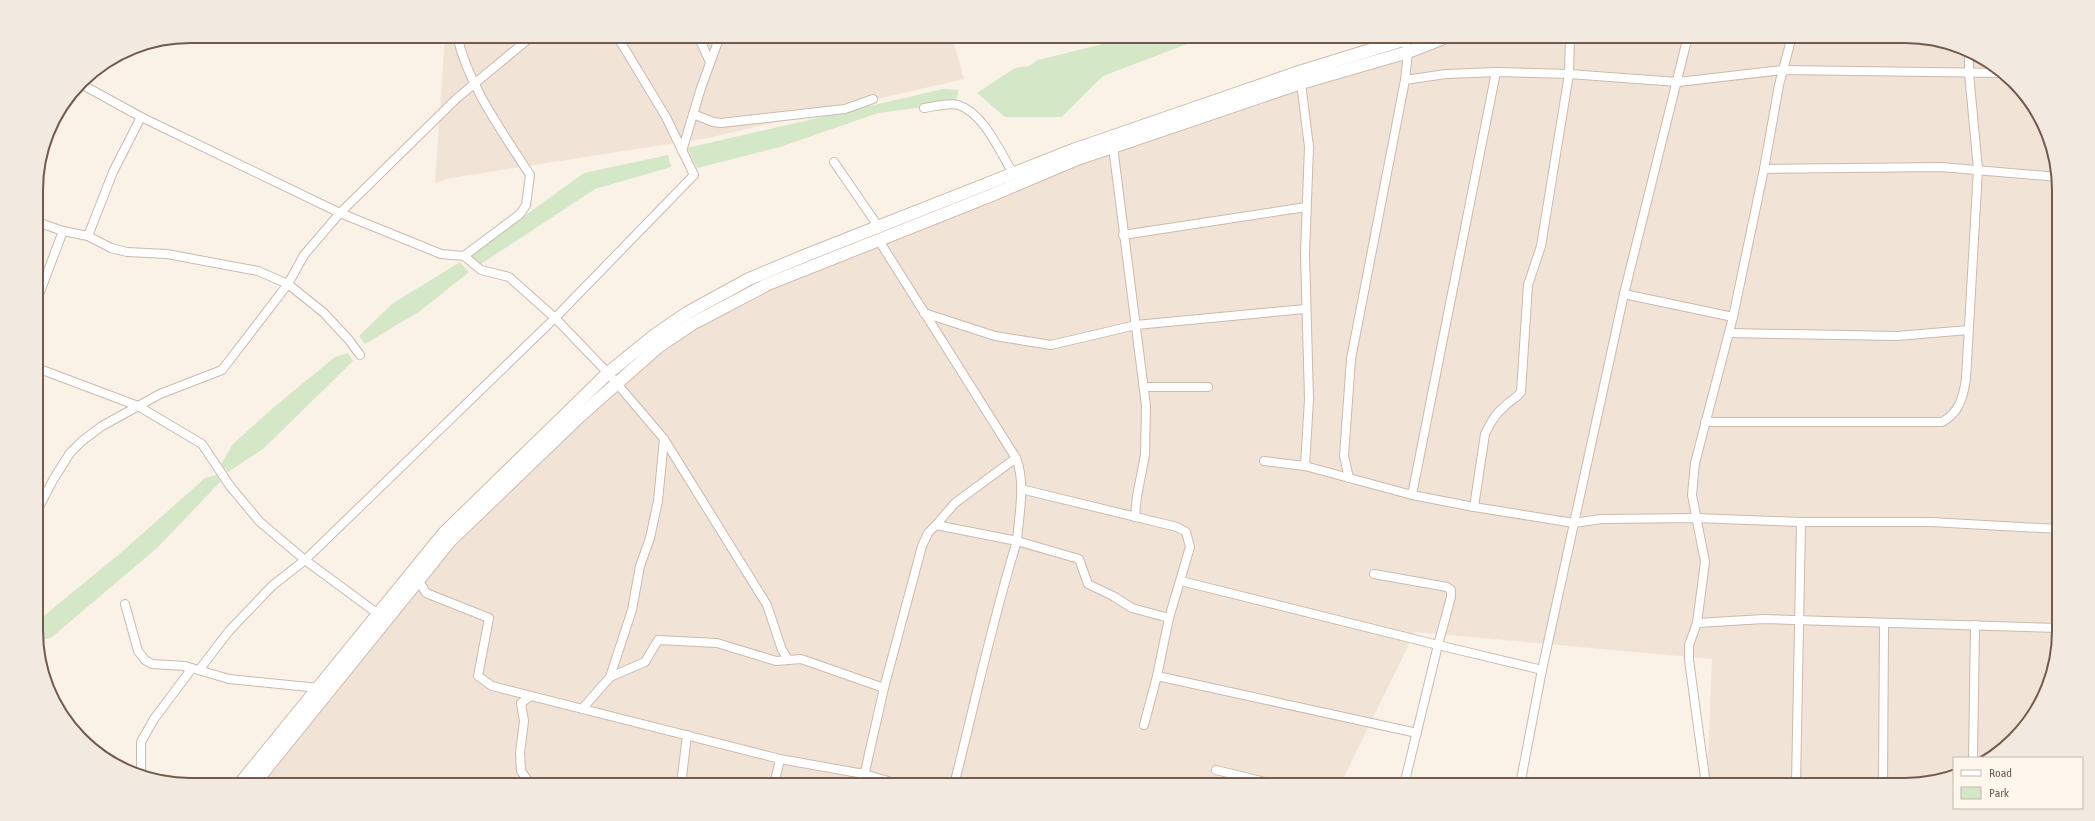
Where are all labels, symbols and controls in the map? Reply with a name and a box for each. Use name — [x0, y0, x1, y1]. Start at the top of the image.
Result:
legend — [1953, 757, 2083, 809]
text: Road — [1989, 766, 2012, 780]
text: Park — [1989, 786, 2010, 800]

